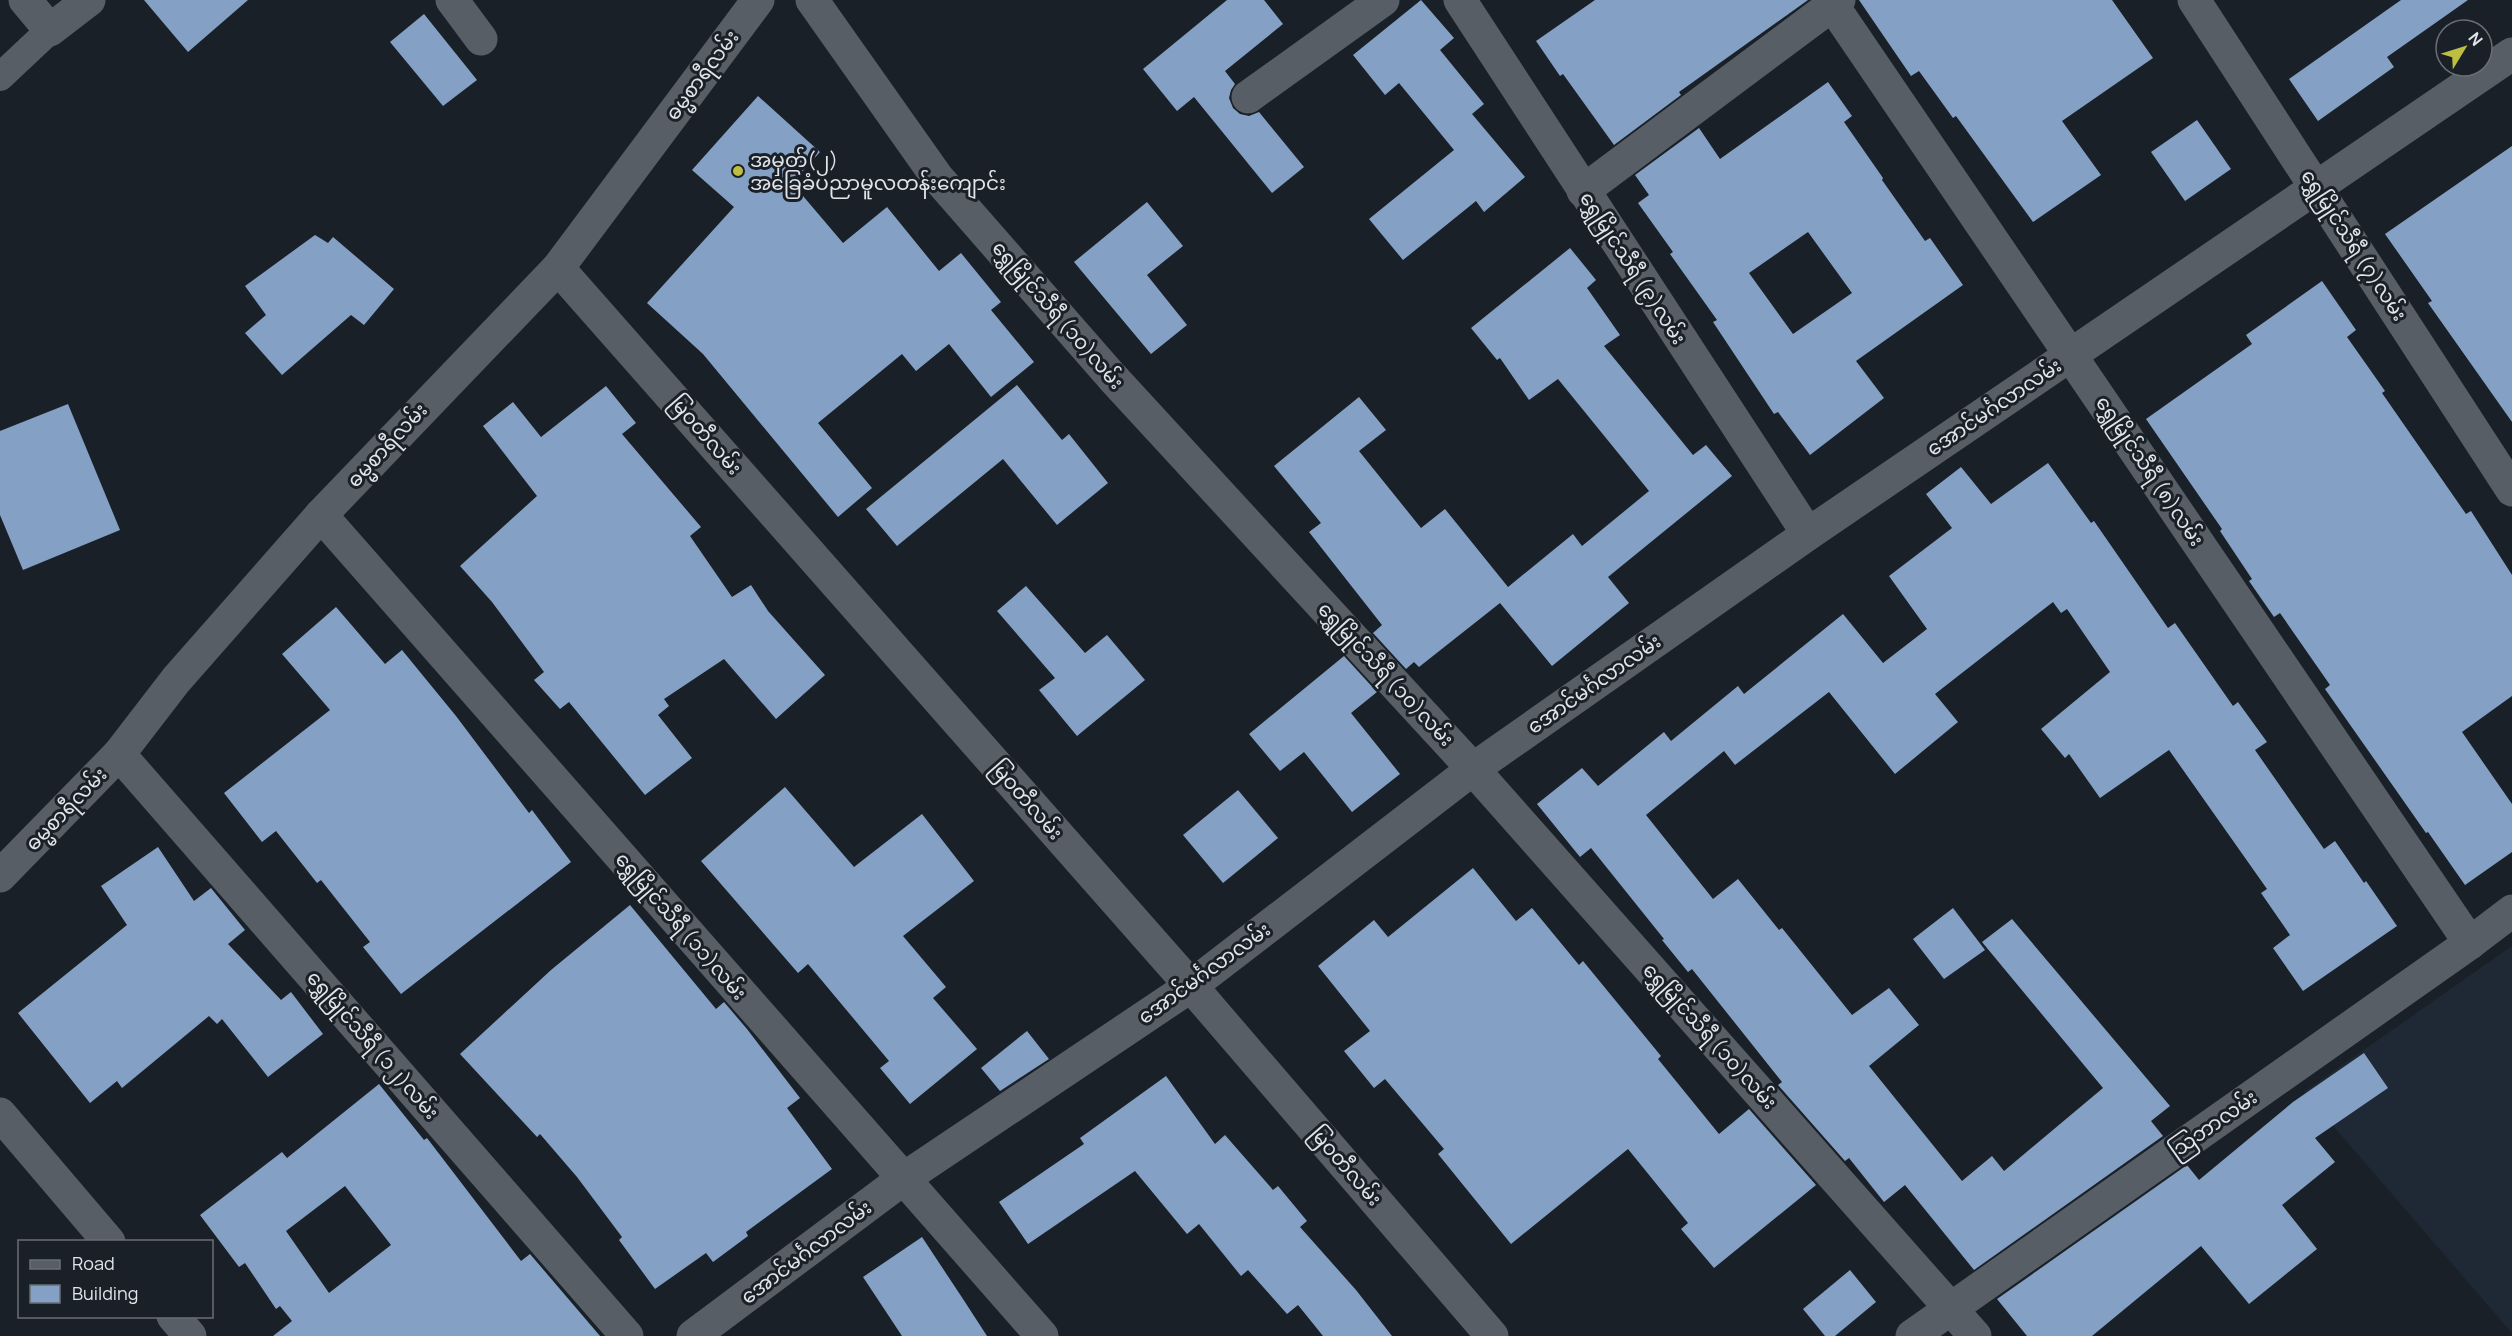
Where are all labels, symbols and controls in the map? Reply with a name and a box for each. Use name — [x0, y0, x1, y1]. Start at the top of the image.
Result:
north arrow — [2434, 18, 2494, 78]
street label: ဓမ္မစာရီလမ်း — [659, 24, 747, 127]
text: N — [2464, 27, 2488, 50]
place label: အမှတ်(၂) အခြေခံပညာမူလတန်းကျောင်း — [750, 146, 1006, 200]
marker: အမှတ်(၂) အခြေခံပညာမူလတန်းကျောင်း — [731, 164, 745, 178]
street label: ရွှေမြိုင်သီရီ (၇)လမ်း — [2293, 164, 2414, 327]
street label: ရွှေမြိုင်သီရီ (၉)လမ်း — [1571, 186, 1693, 351]
street label: ရွှေမြိုင်သီရီ (၁၀)လမ်း — [984, 235, 1130, 397]
street label: အောင်မင်္ဂလာလမ်း — [1921, 351, 2066, 462]
street label: မြဝတီလမ်း — [662, 389, 748, 482]
street label: ရွှေမြိုင်သီရီ (၈)လမ်း — [2088, 390, 2211, 553]
street label: ဓမ္မစာရီလမ်း — [341, 397, 435, 495]
street label: ရွှေမြိုင်သီရီ (၁၀)လမ်း — [1310, 596, 1460, 754]
street label: အောင်မင်္ဂလာလမ်း — [1522, 627, 1666, 740]
street label: မြဝတီလမ်း — [983, 754, 1069, 847]
street label: ဓမ္မစာရီလမ်း — [19, 761, 115, 859]
street label: ရွှေမြိုင်သီရီ (၁၁)လမ်း — [607, 846, 753, 1007]
street label: အောင်မင်္ဂလာလမ်း — [1132, 915, 1275, 1030]
street label: ရွှေမြိုင်သီရီ (၁၀)လမ်း — [1635, 957, 1783, 1117]
street label: ရွှေမြိုင်သီရီ (၁၂)လမ်း — [299, 965, 445, 1127]
street label: သြဘာလမ်း — [2163, 1083, 2264, 1166]
street label: မြဝတီလမ်း — [1302, 1120, 1388, 1213]
street label: အောင်မင်္ဂလာလမ်း — [735, 1193, 877, 1310]
legend — [18, 1240, 213, 1318]
text: Road — [72, 1251, 115, 1275]
text: Building — [72, 1281, 138, 1305]

